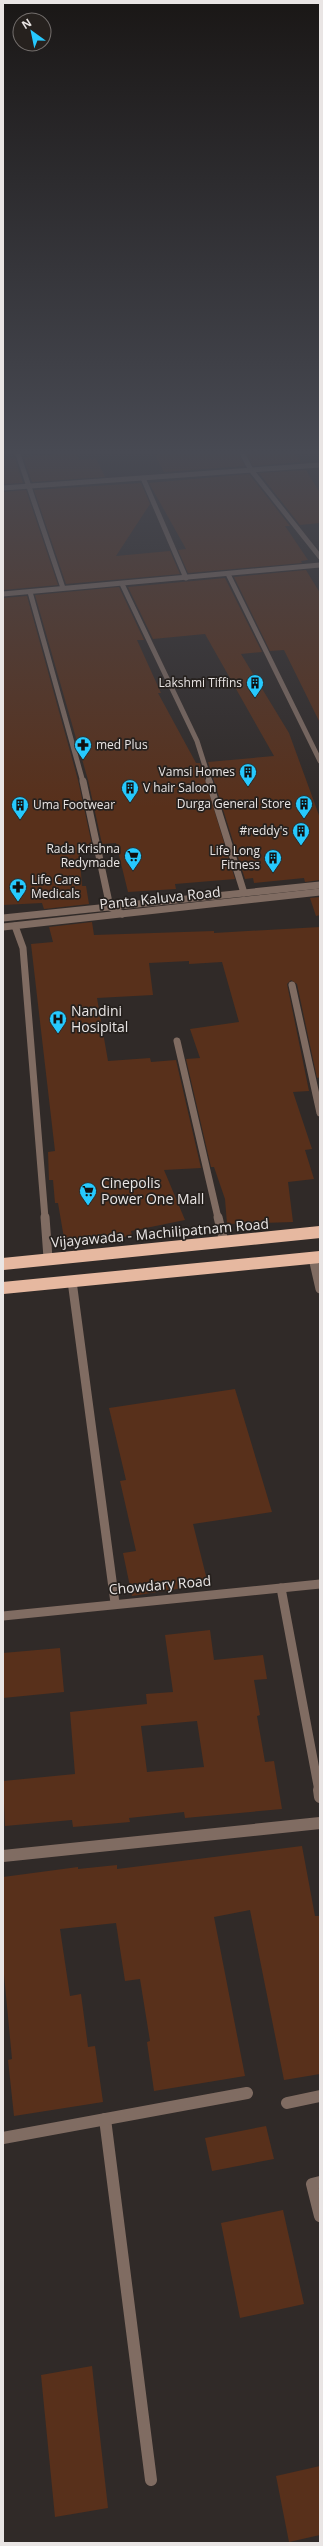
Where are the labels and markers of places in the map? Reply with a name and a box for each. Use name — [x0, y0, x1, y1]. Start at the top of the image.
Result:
building icon: Lakshmi Tiffins — [245, 673, 265, 698]
place label: Lakshmi Tiffins — [159, 674, 242, 691]
pharmacy icon: med Plus — [73, 735, 93, 760]
place label: med Plus — [96, 736, 148, 753]
building icon: Vamsi Homes — [238, 762, 258, 787]
place label: Vamsi Homes — [159, 763, 235, 780]
building icon: V hair Saloon — [120, 778, 140, 803]
place label: V hair Saloon — [143, 779, 216, 796]
building icon: Durga General Store — [294, 794, 314, 819]
building icon: Uma Footwear — [10, 795, 30, 820]
place label: Durga General Store — [177, 795, 291, 812]
place label: Uma Footwear — [33, 796, 115, 813]
building icon: #reddy's — [291, 821, 311, 846]
place label: #reddy's — [240, 822, 288, 839]
place label: Rada Krishna Redymade — [46, 840, 120, 871]
place label: Life Long Fitness — [209, 842, 260, 873]
supermarket icon: Rada Krishna Redymade — [123, 846, 143, 871]
building icon: Life Long Fitness — [263, 848, 283, 873]
place label: Life Care Medicals — [31, 871, 80, 902]
pharmacy icon: Life Care Medicals — [8, 877, 28, 902]
place label: Nandini Hosipital — [71, 1001, 128, 1036]
hospital icon: Nandini Hosipital — [48, 1009, 68, 1034]
place label: Cinepolis Power One Mall — [101, 1173, 204, 1208]
supermarket icon: Cinepolis Power One Mall — [78, 1181, 98, 1206]

